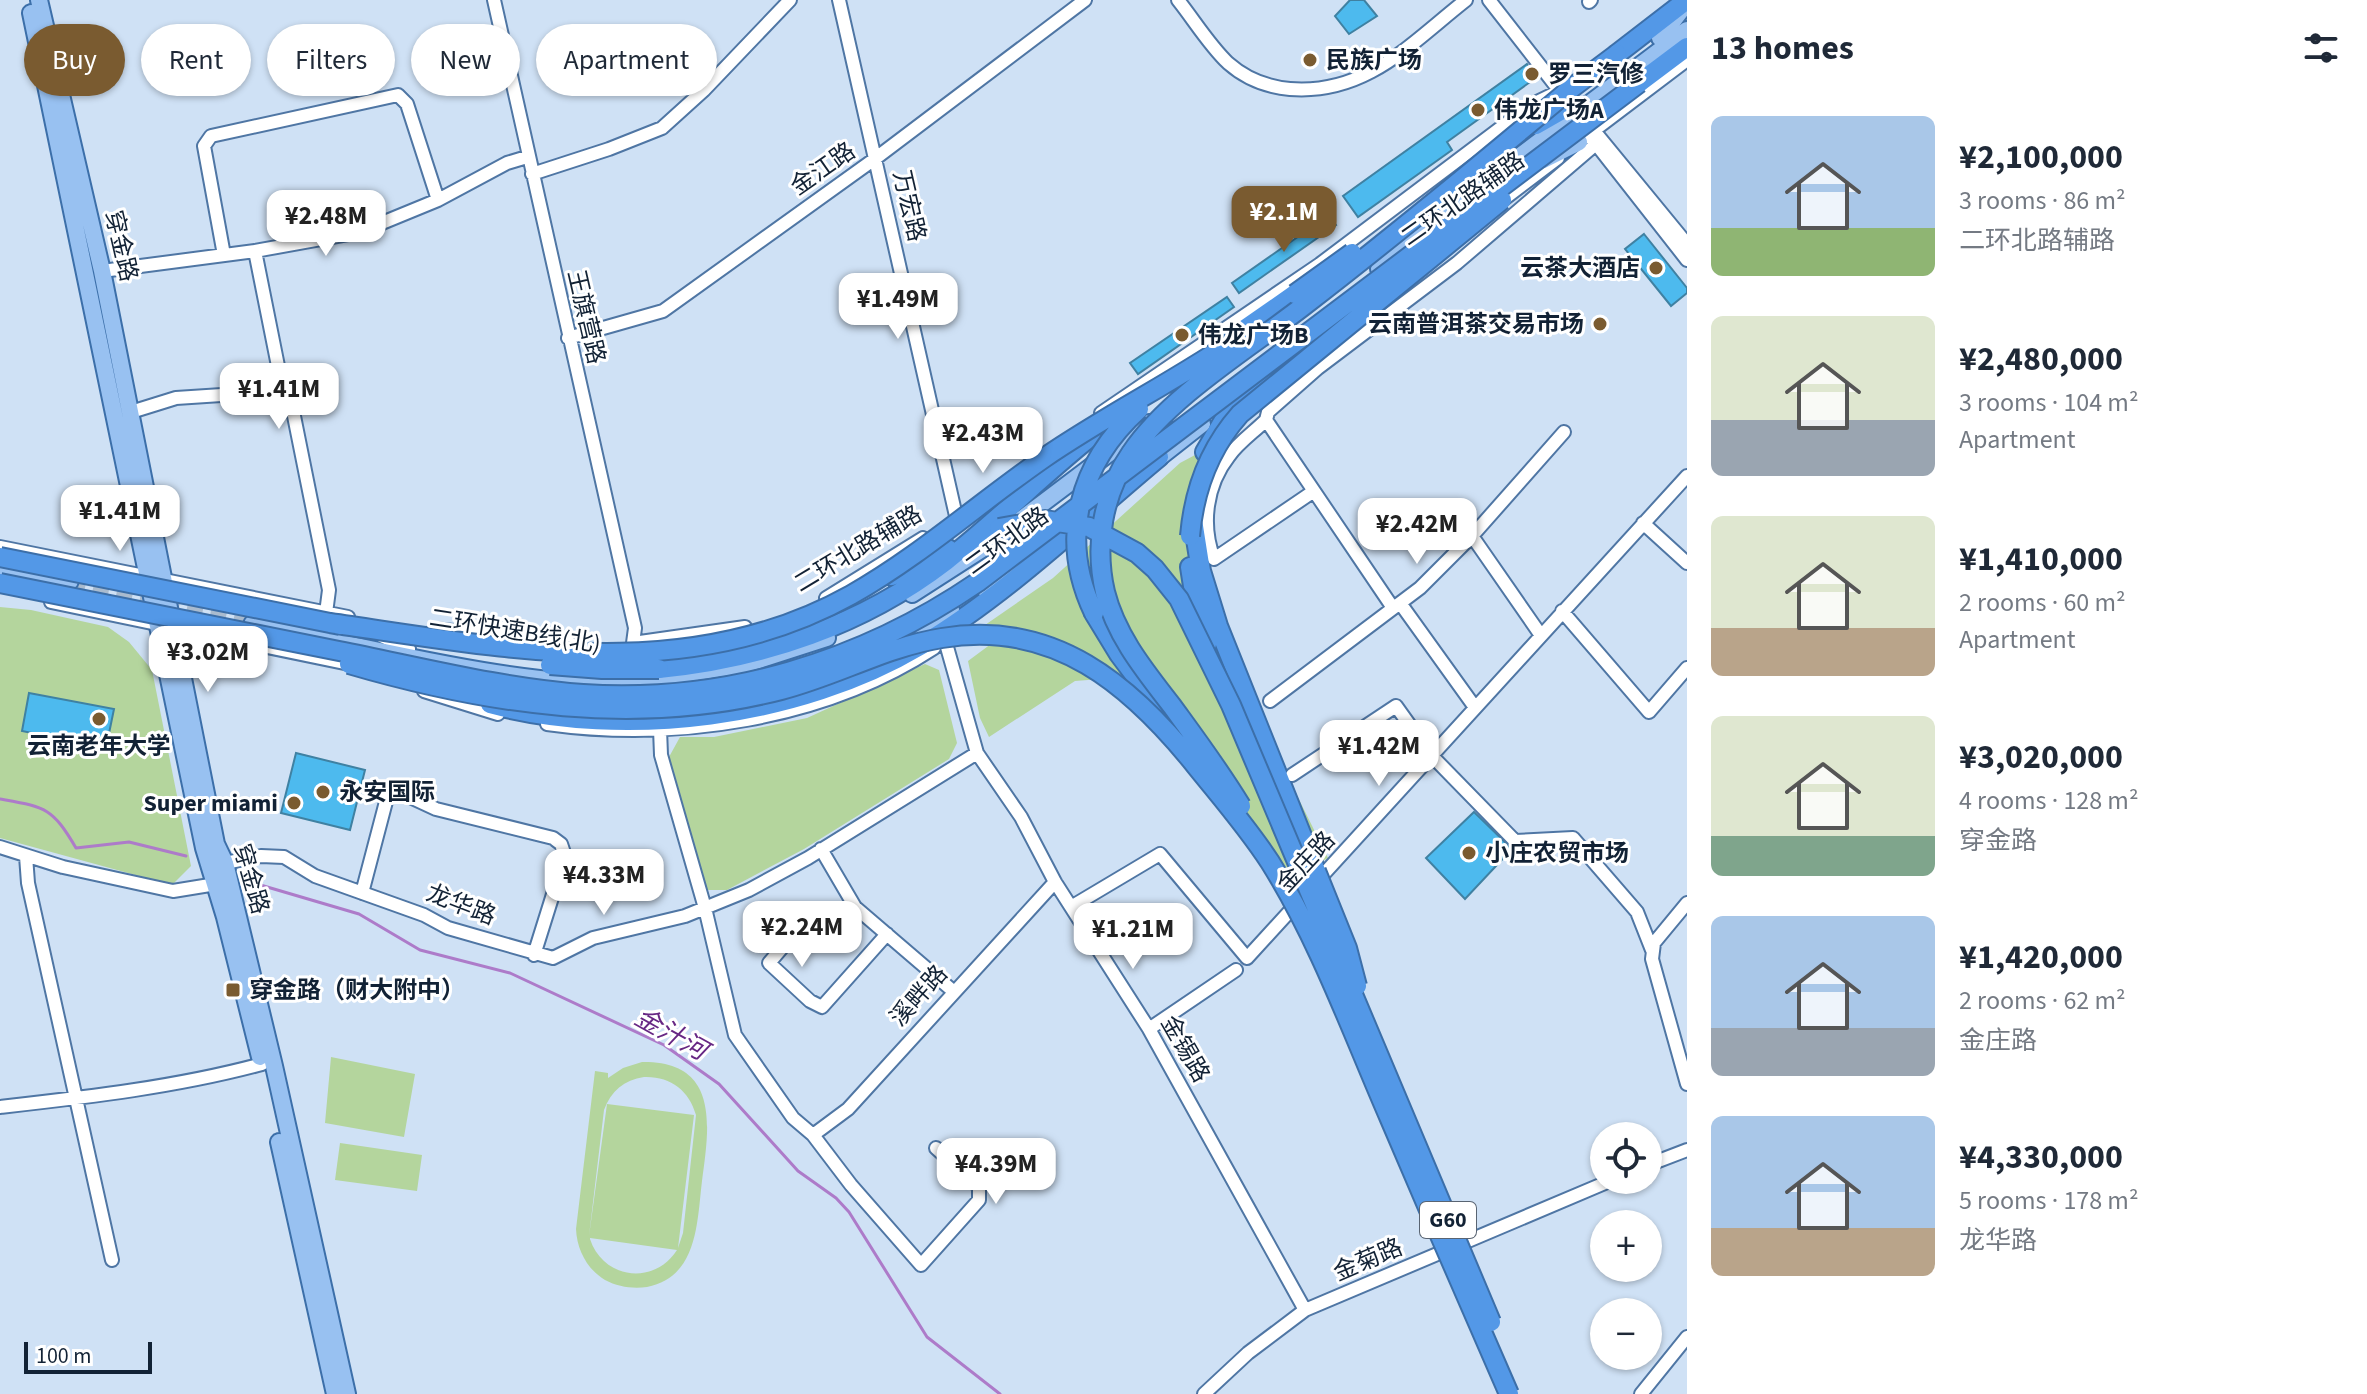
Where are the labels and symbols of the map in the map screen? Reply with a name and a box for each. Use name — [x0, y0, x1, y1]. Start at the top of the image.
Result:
place label: 民族广场 — [1326, 43, 1422, 78]
marker: 民族广场 — [1301, 51, 1319, 69]
place label: 罗三汽修 — [1548, 57, 1644, 92]
marker: 罗三汽修 — [1523, 65, 1541, 83]
place label: 伟龙广场A — [1494, 93, 1604, 128]
marker: 伟龙广场A — [1469, 101, 1487, 119]
street label: 金江路 — [783, 134, 863, 204]
street label: 二环北路辅路 — [1394, 143, 1532, 255]
street label: 万宏路 — [884, 167, 934, 245]
pin: ¥2.1M — [1228, 186, 1340, 254]
pin: ¥2.48M — [261, 190, 391, 258]
street label: 穿金路 — [96, 207, 146, 285]
place label: 云茶大酒店 — [1520, 251, 1640, 286]
marker: 云茶大酒店 — [1647, 259, 1665, 277]
street label: 王旗营路 — [558, 266, 614, 368]
pin: ¥1.49M — [833, 273, 963, 341]
place label: 云南普洱茶交易市场 — [1368, 307, 1584, 342]
marker: 云南普洱茶交易市场 — [1591, 315, 1609, 333]
place label: 伟龙广场B — [1198, 318, 1309, 353]
marker: 伟龙广场B — [1173, 326, 1191, 344]
pin: ¥1.41M — [214, 363, 344, 431]
pin: ¥2.43M — [918, 407, 1048, 475]
pin: ¥1.41M — [55, 485, 185, 553]
street label: 二环北路辅路 — [787, 497, 929, 601]
pin: ¥2.42M — [1352, 498, 1482, 566]
street label: 二环北路 — [958, 499, 1056, 583]
street label: 二环快速B线(北) — [427, 600, 603, 662]
pin: ¥3.02M — [143, 626, 273, 694]
marker: 云南老年大学 — [90, 710, 108, 728]
pin: ¥1.42M — [1314, 720, 1444, 788]
place label: 云南老年大学 — [27, 729, 171, 764]
place label: 永安国际 — [339, 775, 435, 810]
marker: 永安国际 — [314, 783, 332, 801]
place label: Super miami — [143, 786, 278, 821]
marker: Super miami — [285, 794, 303, 812]
street label: 金庄路 — [1269, 824, 1343, 900]
place label: 小庄农贸市场 — [1485, 836, 1629, 871]
street label: 穿金路 — [224, 840, 278, 918]
marker: 小庄农贸市场 — [1460, 844, 1478, 862]
pin: ¥4.33M — [539, 849, 669, 917]
street label: 龙华路 — [421, 876, 501, 934]
pin: ¥2.24M — [737, 901, 867, 969]
pin: ¥1.21M — [1068, 903, 1198, 971]
street label: 溪畔路 — [882, 958, 956, 1034]
place label: 穿金路（财大附中） — [249, 973, 465, 1008]
marker: 穿金路（财大附中） — [224, 981, 242, 999]
water label: 金汁河 — [628, 999, 718, 1072]
street label: 金锡路 — [1152, 1009, 1218, 1089]
pin: ¥4.39M — [931, 1138, 1061, 1206]
road number: G60 — [1420, 1202, 1476, 1238]
street label: 金菊路 — [1328, 1230, 1408, 1290]
scale bar — [24, 1338, 152, 1374]

